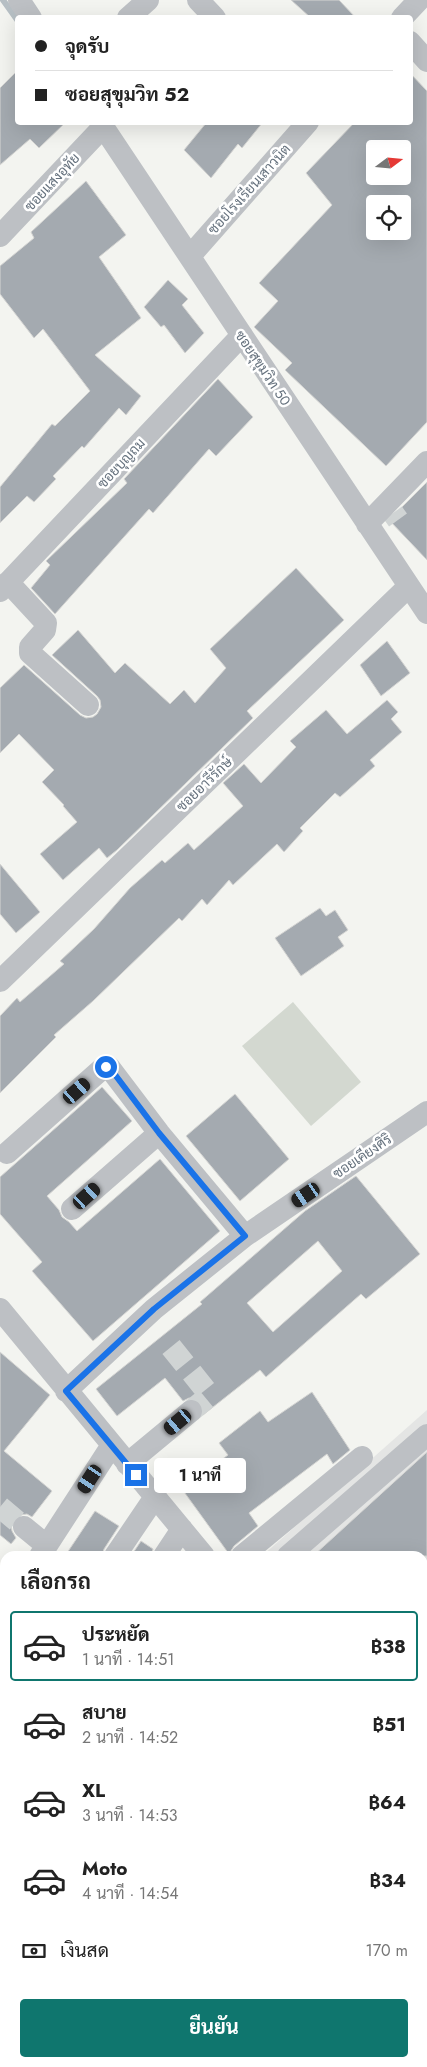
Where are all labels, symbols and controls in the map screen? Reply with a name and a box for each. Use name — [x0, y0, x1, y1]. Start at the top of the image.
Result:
text: จุดรับ — [65, 33, 109, 60]
text: ซอยสุขุมวิท 52 — [65, 81, 189, 108]
street label: ซอยโรงเรียนเสาวนิต — [203, 140, 295, 238]
north arrow — [366, 140, 411, 185]
map controls — [366, 140, 411, 240]
street label: ซอยแสงอุทัย — [20, 149, 84, 215]
button: locate — [366, 195, 411, 240]
street label: ซอยสุขุมวิท 50 — [230, 326, 296, 410]
street label: ซอยบุญถม — [92, 433, 150, 493]
street label: ซอยอารีรักษ์ — [172, 752, 237, 816]
route start — [95, 1056, 117, 1078]
car — [60, 1075, 93, 1107]
street label: ซอยเคียงศิริ — [329, 1129, 396, 1183]
car — [70, 1180, 103, 1212]
car — [289, 1180, 322, 1210]
car — [161, 1407, 194, 1437]
callout: 1 นาที — [154, 1458, 246, 1492]
car — [75, 1462, 104, 1496]
route end — [125, 1464, 147, 1486]
text: 1 นาที — [179, 1464, 221, 1487]
text: เลือกรถ — [20, 1565, 91, 1597]
text: ประหยัด — [82, 1621, 150, 1648]
icon: car — [22, 1624, 67, 1669]
text: ฿38 — [371, 1633, 406, 1660]
text: 1 นาที · 14:51 — [82, 1648, 174, 1671]
text: สบาย — [82, 1699, 127, 1726]
icon: car — [22, 1702, 67, 1747]
text: ฿51 — [373, 1711, 406, 1738]
text: 2 นาที · 14:52 — [82, 1726, 178, 1749]
text: XL — [82, 1777, 105, 1804]
icon: car — [22, 1780, 67, 1825]
text: ฿64 — [369, 1789, 406, 1816]
text: 3 นาที · 14:53 — [82, 1804, 178, 1827]
text: Moto — [82, 1855, 127, 1882]
icon: car — [22, 1858, 67, 1903]
text: ฿34 — [369, 1867, 406, 1894]
text: 4 นาที · 14:54 — [82, 1882, 179, 1905]
icon: cash — [20, 1937, 48, 1965]
text: เงินสด — [60, 1937, 109, 1964]
text: 170 m — [366, 1939, 408, 1962]
button: ยืนยัน — [20, 1999, 408, 2057]

